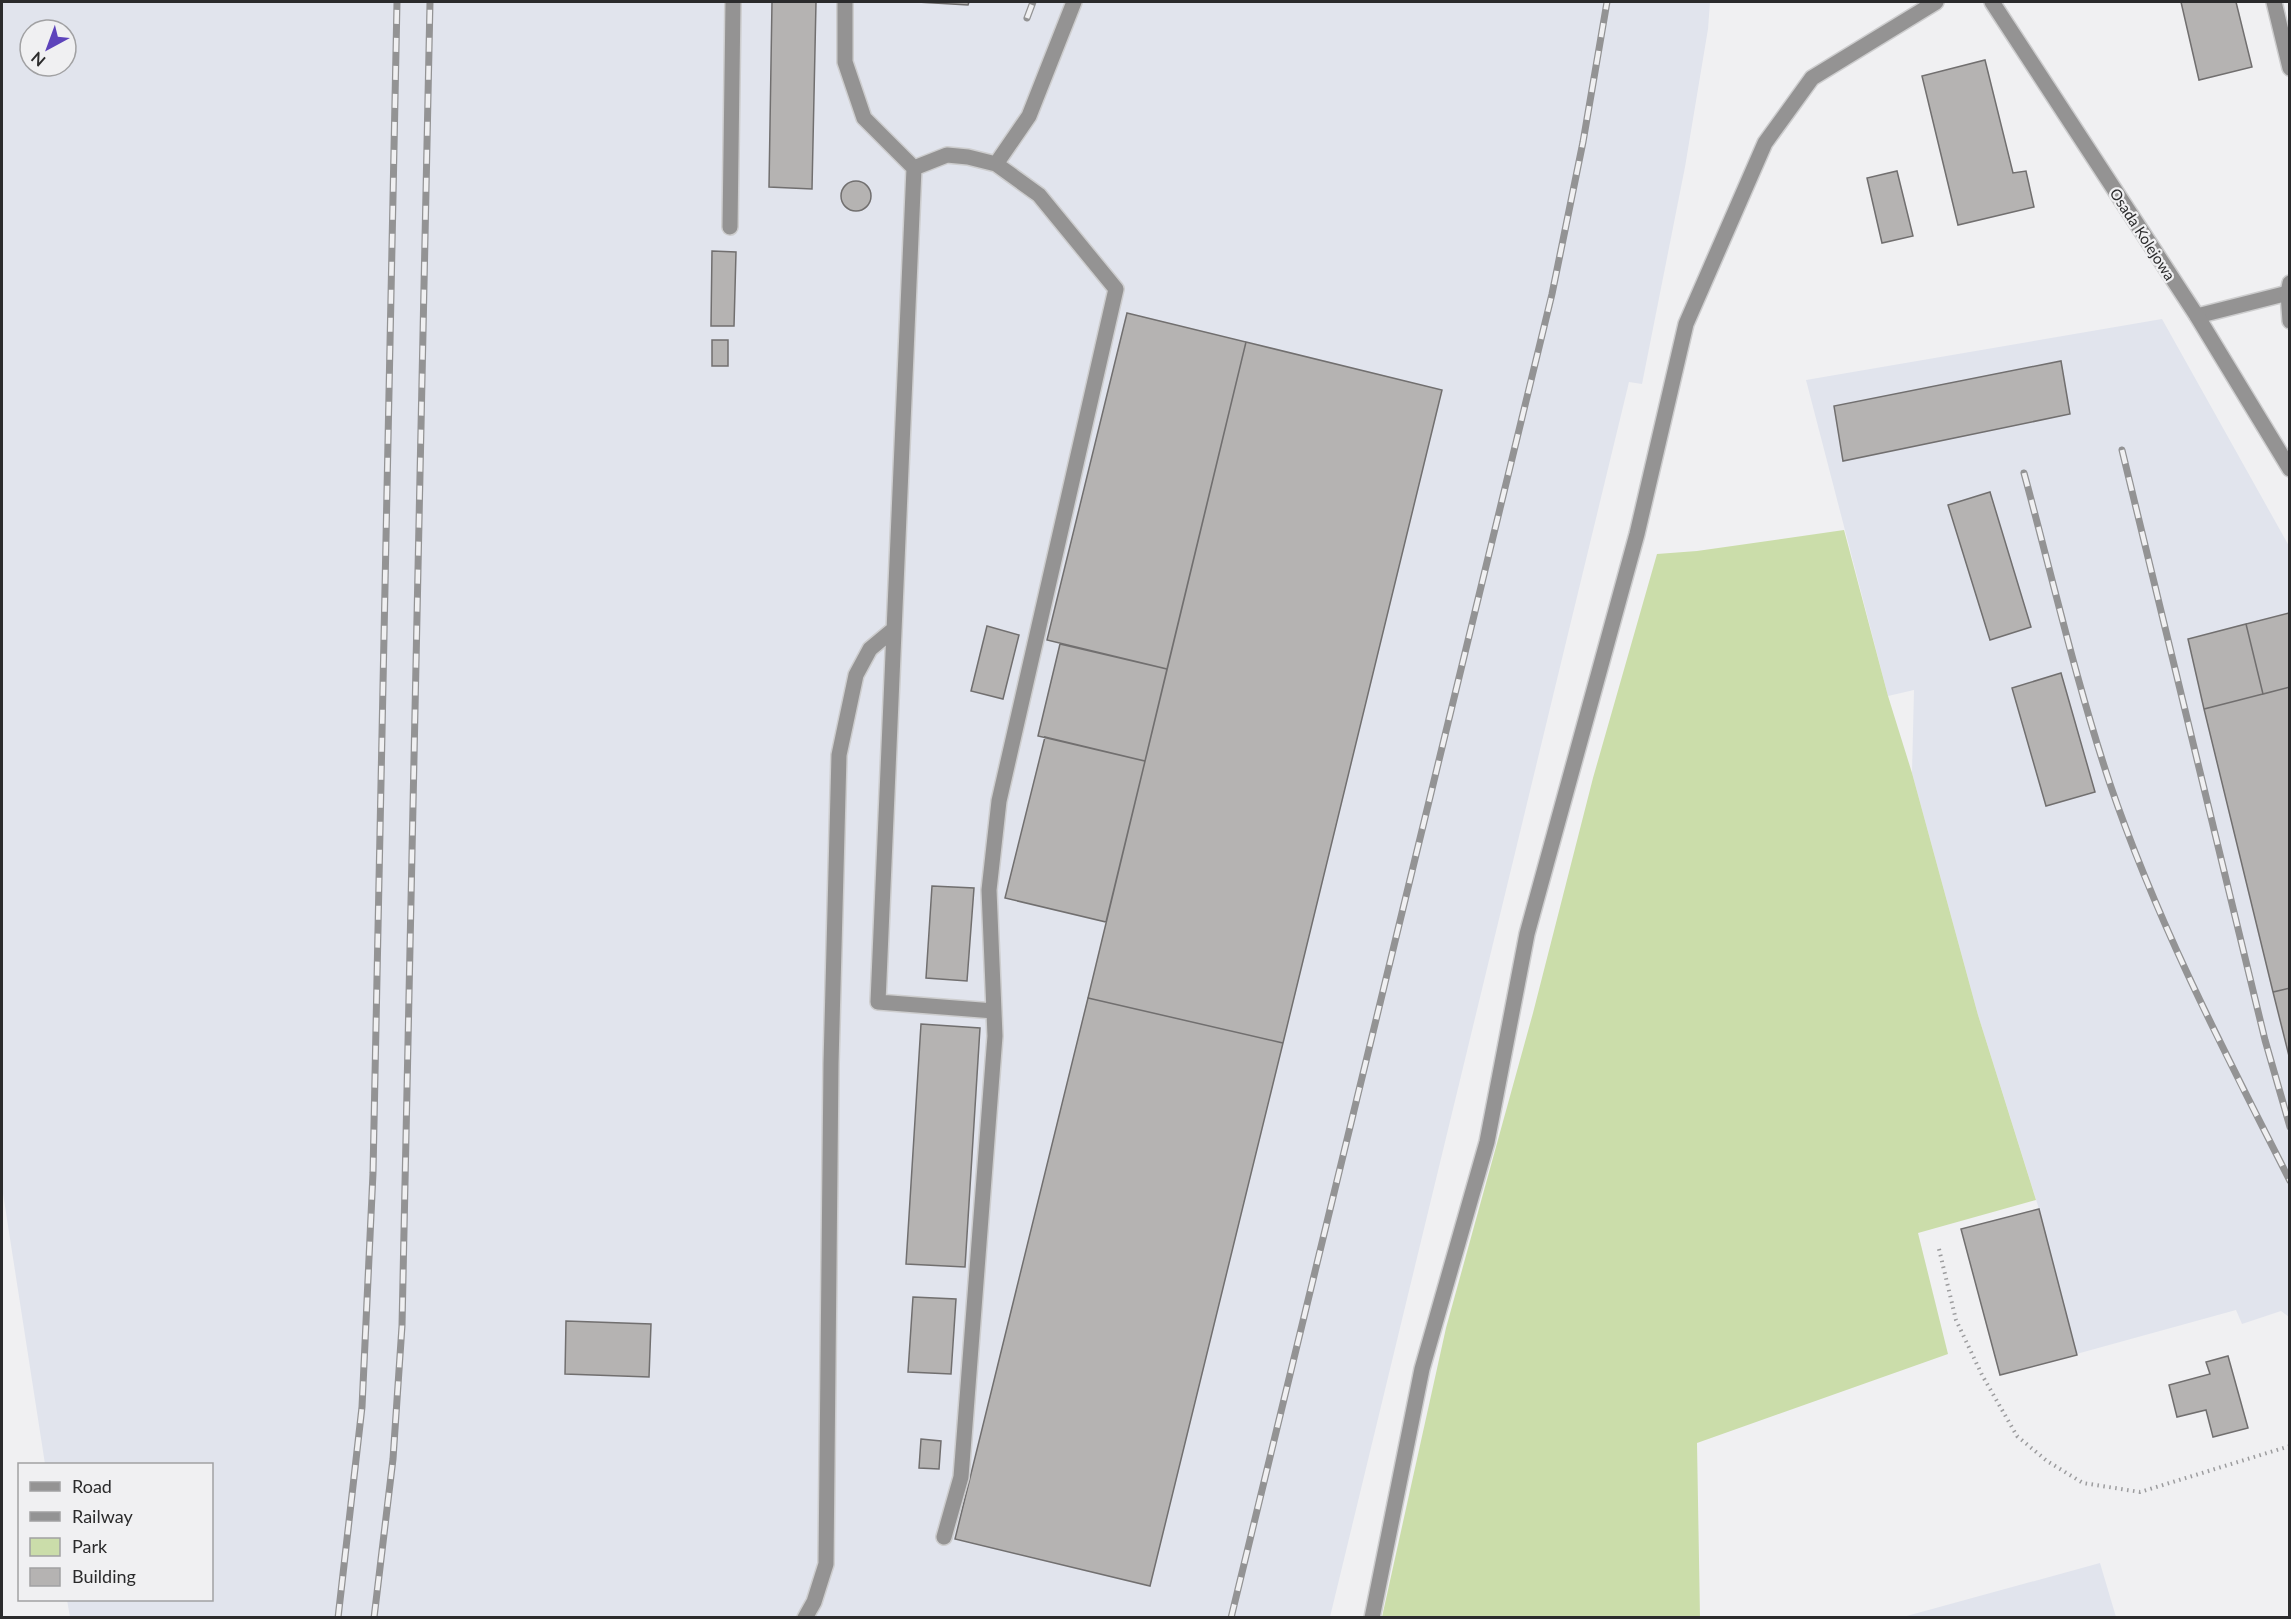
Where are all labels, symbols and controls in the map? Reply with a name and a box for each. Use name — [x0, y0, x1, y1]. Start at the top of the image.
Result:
north arrow — [18, 18, 78, 78]
text: N — [27, 48, 49, 71]
street label: Osada Kolejowa — [2107, 185, 2179, 283]
legend — [18, 1463, 213, 1601]
text: Road — [72, 1475, 112, 1497]
text: Railway — [72, 1505, 133, 1527]
text: Park — [72, 1535, 108, 1557]
text: Building — [72, 1565, 136, 1587]

